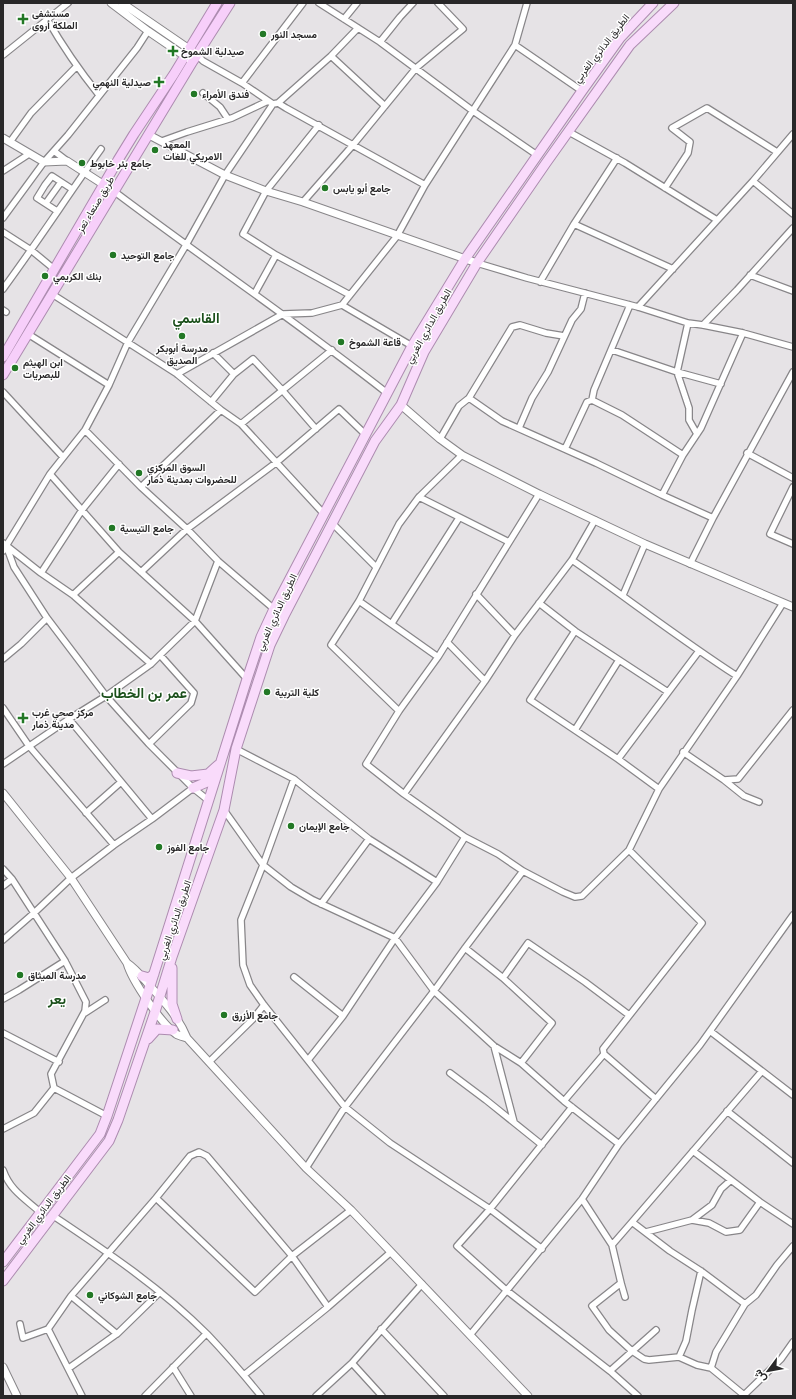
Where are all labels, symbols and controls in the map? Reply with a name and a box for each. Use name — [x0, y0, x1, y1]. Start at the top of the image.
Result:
place label: مستشفى الملكة أروى — [32, 6, 77, 32]
street label: الطريق الدائري الغربي — [570, 11, 634, 86]
marker: مستشفى الملكة أروى — [17, 13, 29, 25]
place label: مسجد النور — [270, 27, 317, 41]
marker: مسجد النور — [258, 29, 268, 39]
place label: صيدلية الشموخ — [181, 44, 245, 59]
marker: صيدلية الشموخ — [168, 46, 178, 56]
place label: صيدلية النهمي — [93, 75, 152, 91]
marker: صيدلية النهمي — [154, 77, 164, 87]
place label: فندق الأمراء — [202, 87, 250, 101]
marker: فندق الأمراء — [189, 89, 199, 99]
place label: المعهد الامريكي للغات — [163, 137, 222, 165]
marker: المعهد الامريكي للغات — [150, 145, 160, 155]
place label: جامع بئر خابوط — [90, 156, 152, 171]
marker: جامع بئر خابوط — [77, 158, 87, 168]
street label: طريق صنعاء تعز — [72, 173, 118, 236]
place label: جامع أبو يابس — [333, 181, 391, 196]
marker: جامع أبو يابس — [320, 183, 330, 193]
place label: جامع التوحيد — [121, 248, 174, 263]
marker: جامع التوحيد — [108, 250, 118, 260]
place label: بنك الكريمي — [53, 269, 102, 285]
marker: بنك الكريمي — [40, 271, 50, 281]
street label: الطريق الدائري الغربي — [402, 286, 456, 367]
district label: القاسمي — [172, 308, 220, 330]
marker: مدرسة أبوبكر الصديق — [177, 331, 187, 341]
place label: قاعة الشموخ — [349, 335, 401, 350]
marker: قاعة الشموخ — [336, 337, 346, 347]
place label: مدرسة أبوبكر الصديق — [155, 341, 208, 367]
place label: ابن الهيثم للبصريات — [23, 355, 63, 381]
marker: ابن الهيثم للبصريات — [10, 363, 20, 373]
place label: السوق المركزي للحضروات بمدينة ذمار — [146, 460, 237, 486]
marker: السوق المركزي للحضروات بمدينة ذمار — [134, 468, 144, 478]
place label: جامع التيسية — [120, 521, 174, 536]
marker: جامع التيسية — [107, 523, 117, 533]
street label: الطريق الدائري الغربي — [252, 571, 302, 654]
district label: عمر بن الخطاب — [101, 683, 187, 702]
place label: كلية التربية — [275, 685, 320, 699]
marker: كلية التربية — [262, 687, 272, 697]
place label: مركز صحي غرب مدينة ذمار — [31, 705, 94, 731]
marker: مركز صحي غرب مدينة ذمار — [17, 712, 29, 724]
place label: جامع الإيمان — [299, 819, 350, 834]
marker: جامع الإيمان — [286, 821, 296, 831]
place label: جامع الفوز — [166, 840, 210, 855]
marker: جامع الفوز — [154, 842, 164, 852]
street label: الطريق الدائري الغربي — [154, 878, 196, 962]
place label: مدرسة الميثاق — [28, 968, 87, 982]
marker: مدرسة الميثاق — [15, 970, 25, 980]
district label: يعر — [47, 989, 66, 1008]
place label: جامع الأزرق — [232, 1008, 278, 1023]
marker: جامع الأزرق — [219, 1010, 229, 1020]
street label: الطريق الدائري الغربي — [12, 1171, 75, 1248]
place label: جامع الشوكاني — [98, 1288, 157, 1304]
marker: جامع الشوكاني — [85, 1290, 95, 1300]
north arrow — [748, 1351, 788, 1391]
text: ش — [749, 1367, 769, 1386]

